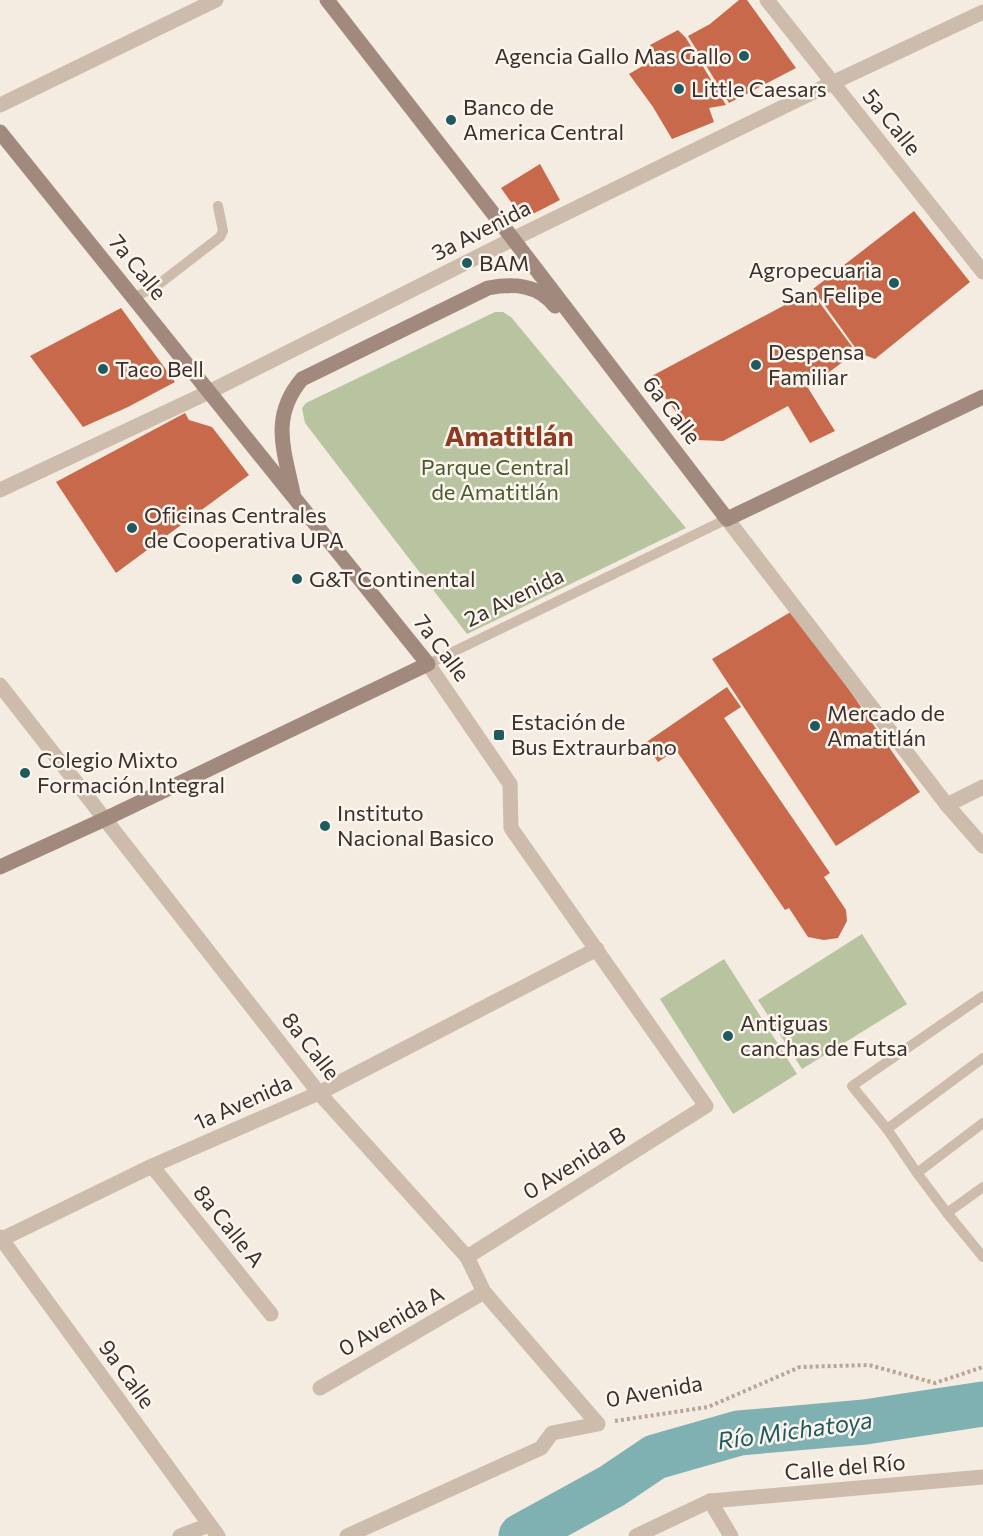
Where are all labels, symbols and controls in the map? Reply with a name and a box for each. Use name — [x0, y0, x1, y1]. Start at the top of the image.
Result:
place label: Agencia Gallo Mas Gallo — [494, 42, 732, 69]
marker: Agencia Gallo Mas Gallo — [737, 49, 751, 63]
place label: Little Caesars — [691, 75, 827, 102]
marker: Little Caesars — [672, 82, 686, 96]
street label: 5a Calle — [857, 83, 927, 160]
place label: Banco de America Central — [463, 93, 624, 145]
marker: Banco de America Central — [444, 113, 458, 127]
street label: 3a Avenida — [427, 193, 535, 266]
street label: 7a Calle — [104, 229, 173, 305]
place label: BAM — [479, 249, 529, 276]
marker: BAM — [460, 256, 474, 270]
place label: Agropecuaria San Felipe — [749, 256, 882, 308]
marker: Agropecuaria San Felipe — [887, 276, 901, 290]
place label: Despensa Familiar — [768, 338, 865, 390]
place label: Taco Bell — [115, 355, 204, 382]
marker: Despensa Familiar — [749, 358, 763, 372]
marker: Taco Bell — [96, 362, 110, 376]
street label: 6a Calle — [638, 370, 707, 449]
district label: Amatitlán — [444, 418, 574, 452]
park label: Parque Central de Amatitlán — [421, 453, 569, 505]
place label: Oficinas Centrales de Cooperativa UPA — [144, 501, 344, 553]
marker: Oficinas Centrales de Cooperativa UPA — [125, 521, 139, 535]
street label: 2a Avenida — [460, 561, 568, 632]
place label: G&T Continental — [309, 565, 476, 592]
marker: G&T Continental — [290, 572, 304, 586]
street label: 7a Calle — [409, 609, 476, 686]
place label: Mercado de Amatitlán — [827, 699, 945, 751]
place label: Estación de Bus Extraurbano — [511, 708, 677, 760]
marker: Mercado de Amatitlán — [808, 719, 822, 733]
marker: Estación de Bus Extraurbano — [492, 728, 506, 742]
place label: Colegio Mixto Formación Integral — [37, 746, 225, 798]
marker: Colegio Mixto Formación Integral — [18, 766, 32, 780]
place label: Instituto Nacional Basico — [337, 799, 494, 851]
marker: Instituto Nacional Basico — [318, 819, 332, 833]
street label: 8a Calle — [277, 1006, 346, 1085]
place label: Antiguas canchas de Futsa — [740, 1009, 908, 1061]
marker: Antiguas canchas de Futsa — [721, 1029, 735, 1043]
street label: 1a Avenida — [190, 1068, 296, 1135]
street label: 0 Avenida B — [517, 1120, 630, 1205]
street label: 8a Calle A — [188, 1179, 271, 1272]
street label: 0 Avenida A — [333, 1280, 448, 1362]
street label: 9a Calle — [93, 1334, 161, 1413]
street label: 0 Avenida — [603, 1369, 704, 1412]
water label: Río Michatoya — [715, 1404, 874, 1455]
street label: Calle del Río — [783, 1448, 907, 1485]

